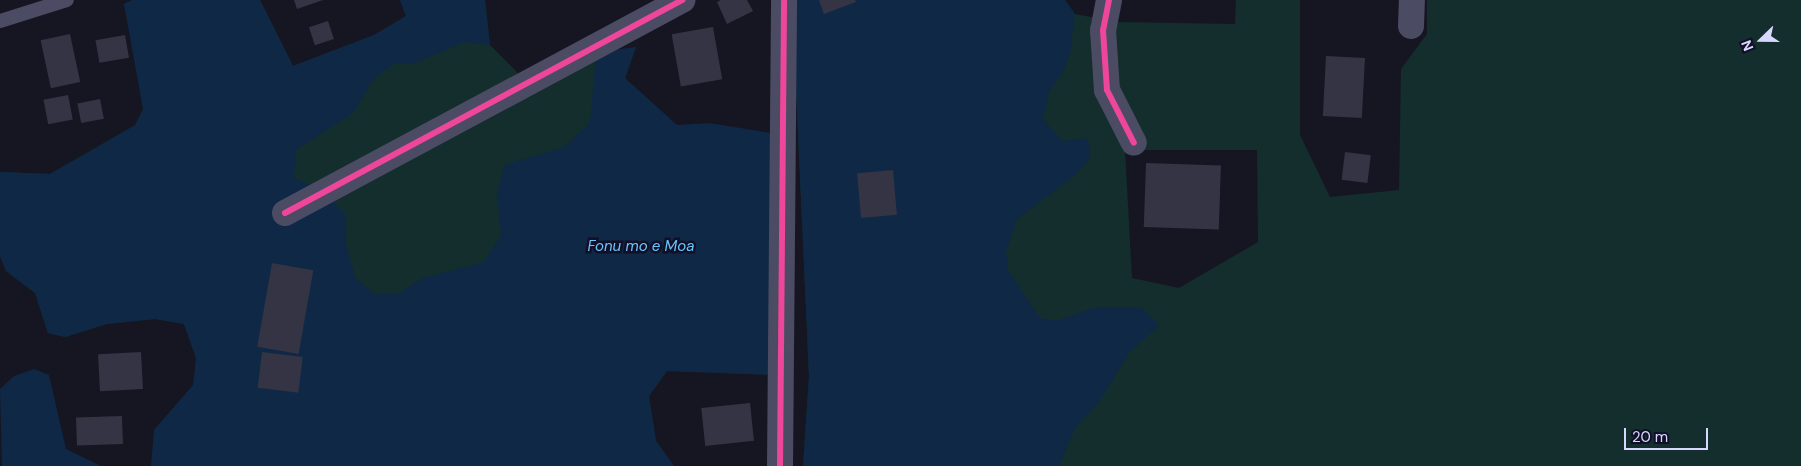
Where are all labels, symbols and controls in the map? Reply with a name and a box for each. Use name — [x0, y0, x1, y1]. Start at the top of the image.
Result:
north arrow — [1736, 15, 1786, 65]
text: N — [1737, 38, 1757, 54]
water label: Fonu mo e Moa — [588, 238, 694, 256]
scale bar — [1626, 418, 1710, 450]
text: 20 m — [1632, 427, 1668, 447]

